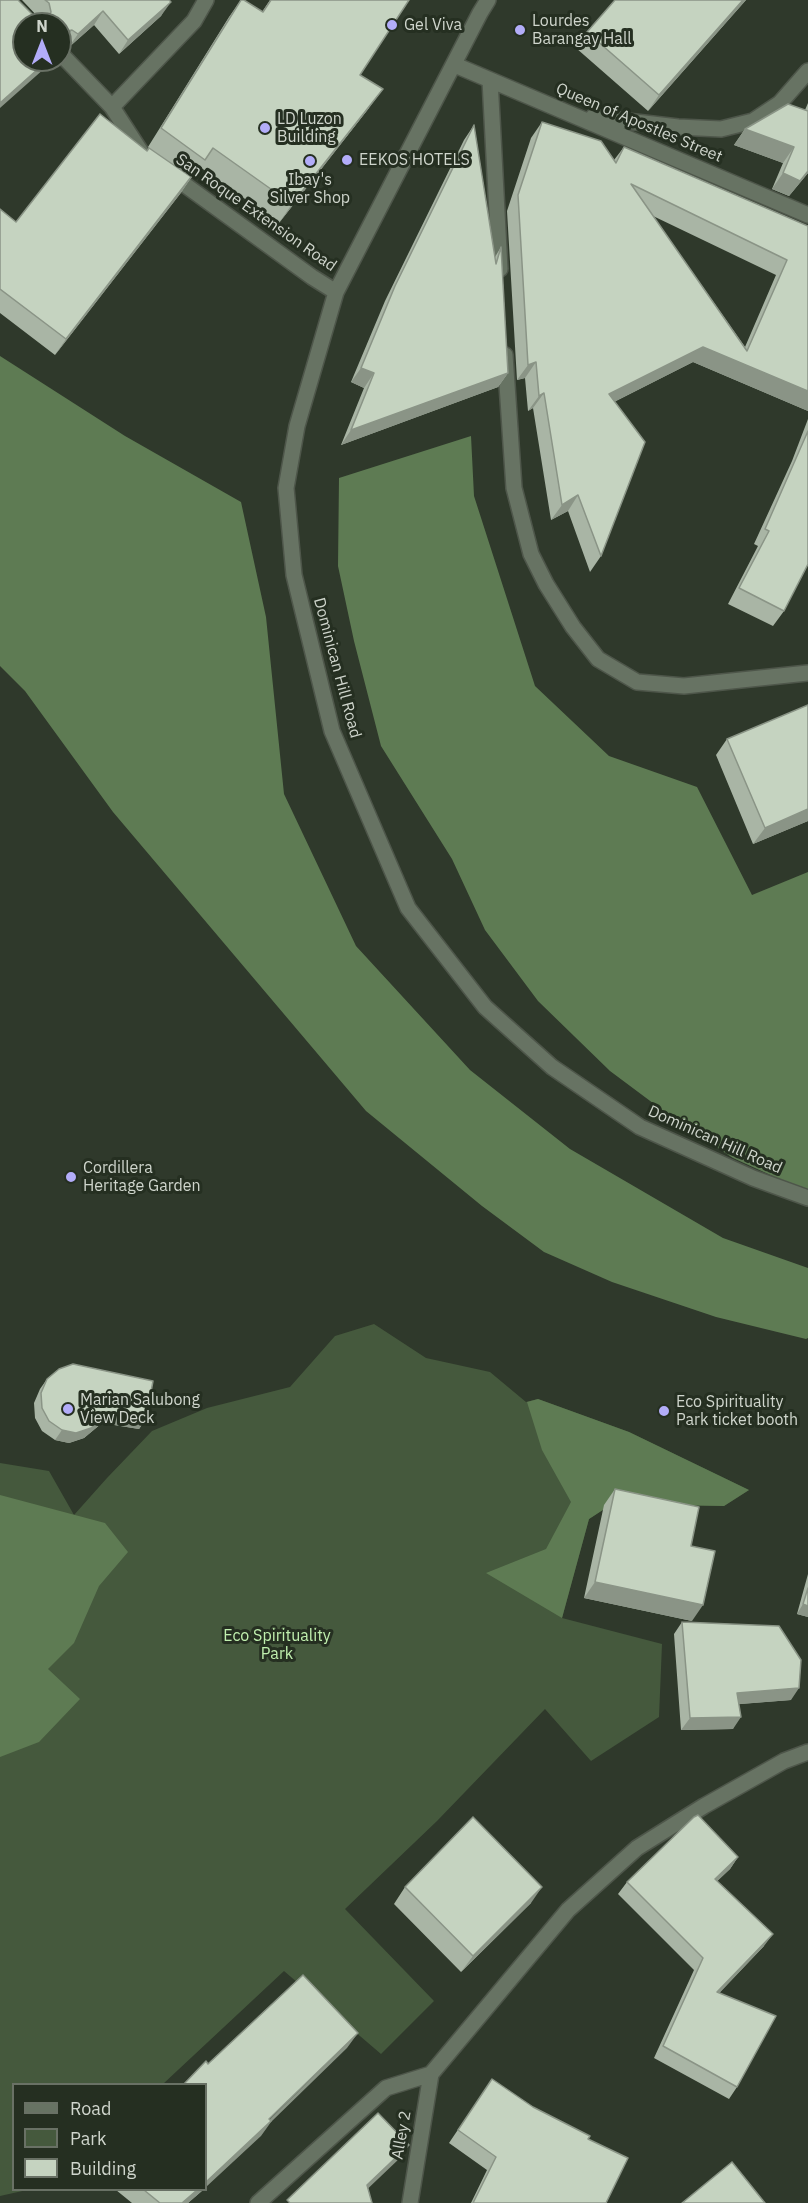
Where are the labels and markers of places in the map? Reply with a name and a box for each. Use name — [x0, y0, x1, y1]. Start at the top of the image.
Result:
place label: Lourdes Barangay Hall — [532, 11, 632, 49]
place label: Gel Viva — [404, 15, 462, 35]
marker: Gel Viva — [385, 18, 399, 32]
marker: Lourdes Barangay Hall — [513, 23, 527, 37]
place label: LD Luzon Building — [277, 109, 342, 147]
marker: LD Luzon Building — [258, 121, 272, 135]
place label: EEKOS HOTELS — [359, 150, 470, 170]
marker: EEKOS HOTELS — [340, 153, 354, 167]
marker: Ibay's Silver Shop — [303, 154, 317, 168]
place label: Ibay's Silver Shop — [270, 170, 350, 208]
place label: Cordillera Heritage Garden — [83, 1158, 201, 1196]
marker: Cordillera Heritage Garden — [64, 1170, 78, 1184]
place label: Marian Salubong View Deck — [80, 1390, 200, 1428]
place label: Eco Spirituality Park ticket booth — [676, 1392, 798, 1430]
marker: Marian Salubong View Deck — [61, 1402, 75, 1416]
marker: Eco Spirituality Park ticket booth — [657, 1404, 671, 1418]

